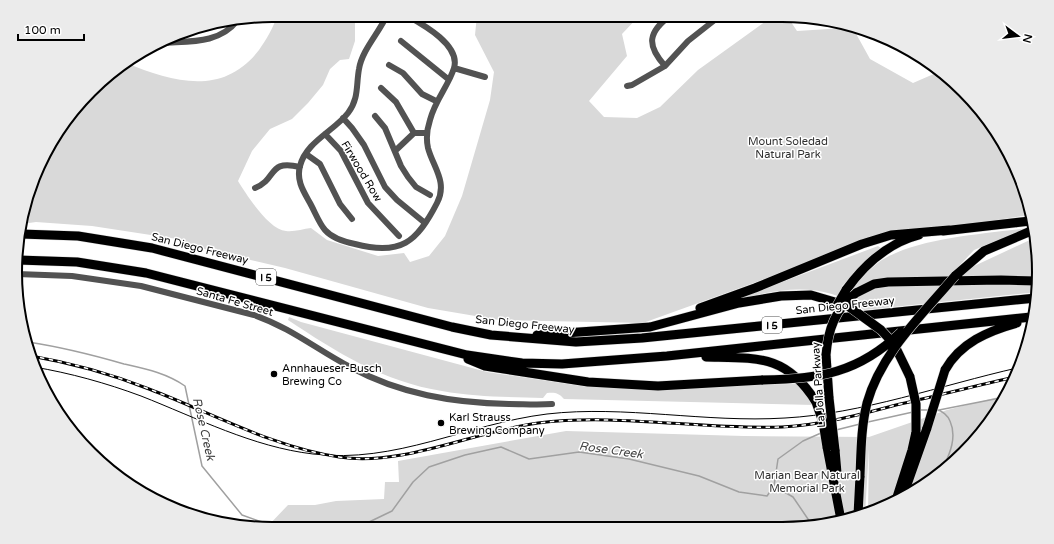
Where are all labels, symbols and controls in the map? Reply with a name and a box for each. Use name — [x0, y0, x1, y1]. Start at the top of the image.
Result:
scale bar — [18, 16, 84, 42]
north arrow — [998, 16, 1038, 56]
text: 100 m — [24, 23, 61, 37]
text: N — [1020, 33, 1035, 44]
park label: Mount Soledad Natural Park — [748, 135, 828, 161]
street label: Firwood Row — [338, 139, 385, 204]
street label: San Diego Freeway — [150, 230, 250, 267]
road number: I 5 — [256, 269, 276, 285]
street label: Santa Fe Street — [195, 284, 275, 319]
street label: San Diego Freeway — [795, 294, 895, 317]
street label: San Diego Freeway — [475, 313, 575, 336]
road number: I 5 — [762, 317, 782, 333]
street label: La Jolla Parkway — [809, 342, 828, 428]
place label: Annhaueser-Busch Brewing Co — [282, 362, 382, 388]
marker: Annhaueser-Busch Brewing Co — [269, 369, 279, 379]
water label: Rose Creek — [190, 396, 218, 463]
place label: Karl Strauss Brewing Company — [449, 411, 545, 437]
marker: Karl Strauss Brewing Company — [436, 418, 446, 428]
water label: Rose Creek — [578, 439, 645, 462]
park label: Marian Bear Natural Memorial Park — [754, 469, 860, 495]

